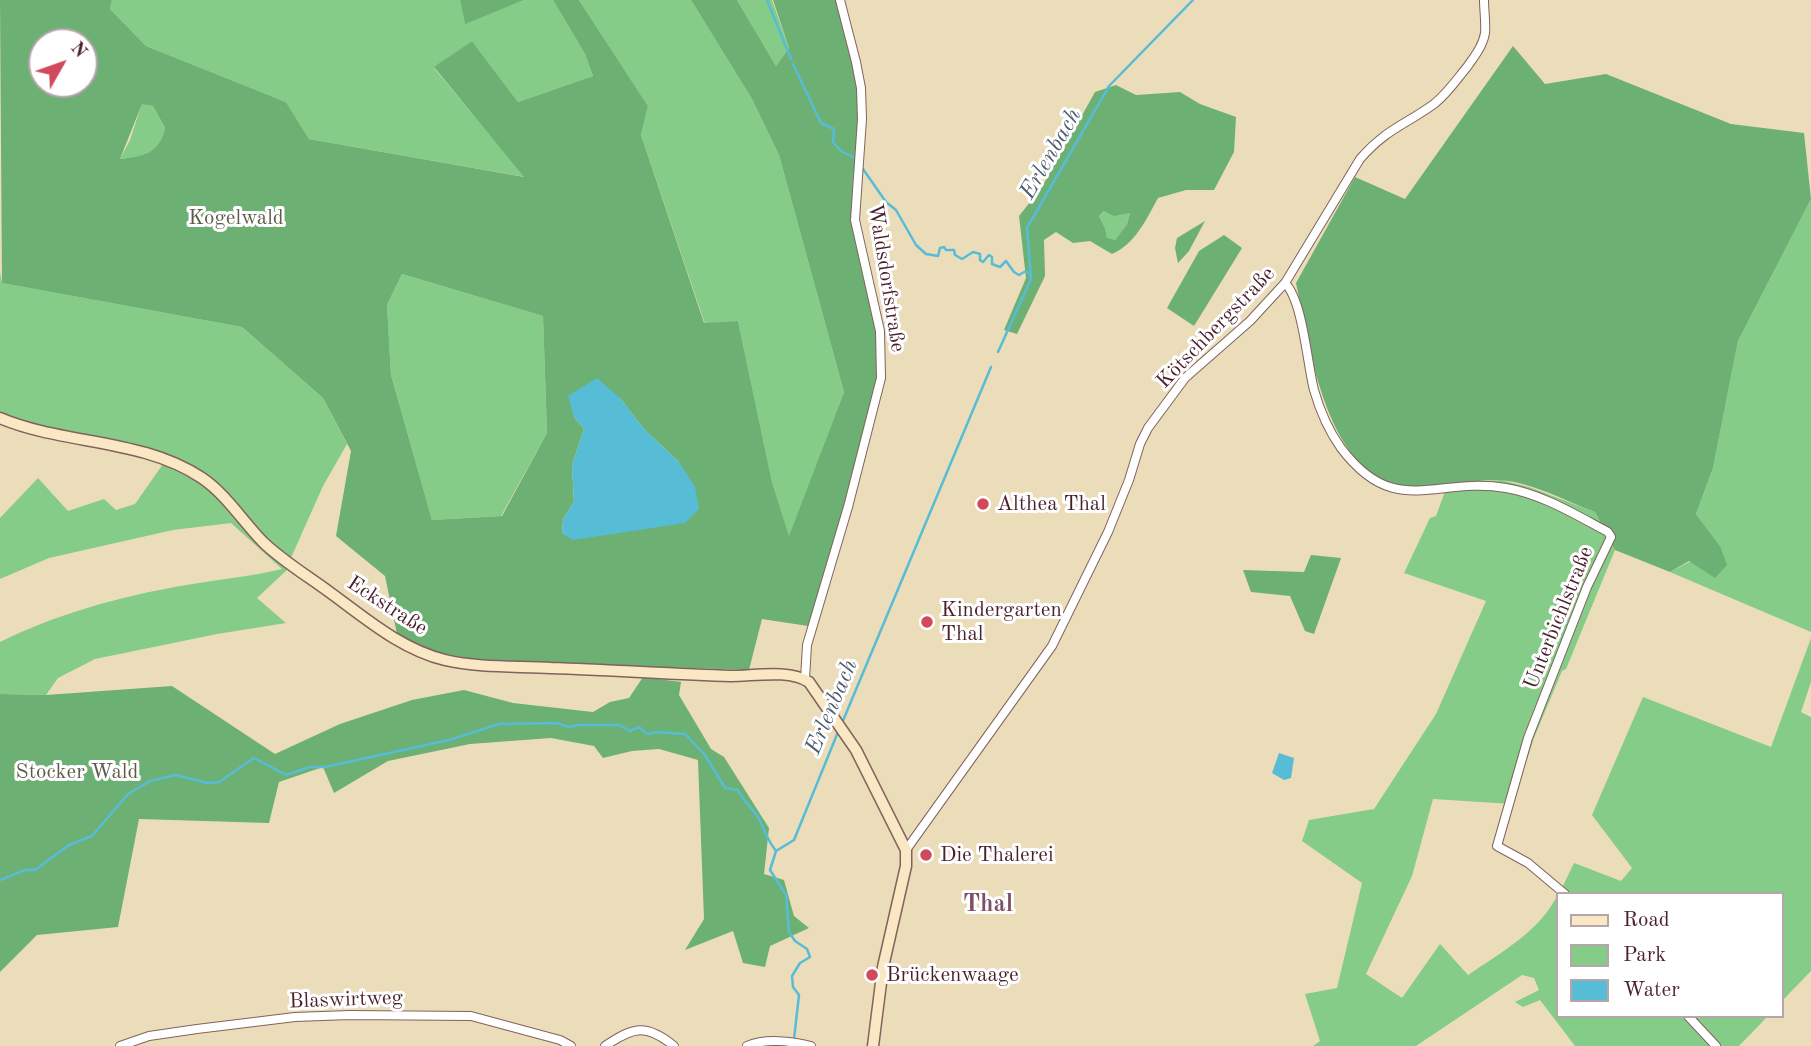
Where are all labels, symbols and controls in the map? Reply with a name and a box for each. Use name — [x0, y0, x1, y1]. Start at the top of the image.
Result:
north arrow — [28, 28, 98, 98]
text: N — [66, 39, 90, 62]
water label: Erlenbach — [1014, 104, 1088, 204]
street label: Waldsdorfstraße — [862, 202, 910, 354]
park label: Kogelwald — [188, 205, 284, 231]
street label: Kötschbergstraße — [1151, 262, 1281, 394]
place label: Althea Thal — [997, 491, 1106, 517]
marker: Althea Thal — [975, 496, 991, 512]
street label: Unterbichlstraße — [1519, 543, 1599, 693]
street label: Eckstraße — [342, 571, 432, 641]
place label: Kindergarten Thal — [941, 597, 1062, 647]
marker: Kindergarten Thal — [919, 614, 935, 630]
water label: Erlenbach — [800, 656, 864, 758]
park label: Stocker Wald — [16, 759, 138, 785]
place label: Die Thalerei — [940, 842, 1054, 868]
marker: Die Thalerei — [918, 847, 934, 863]
district label: Thal — [963, 891, 1013, 919]
legend — [1556, 892, 1783, 1018]
text: Road — [1623, 910, 1670, 931]
text: Park — [1623, 945, 1666, 966]
place label: Brückenwaage — [886, 962, 1019, 988]
marker: Brückenwaage — [864, 967, 880, 983]
text: Water — [1623, 980, 1680, 1001]
street label: Blaswirtweg — [289, 985, 403, 1015]

